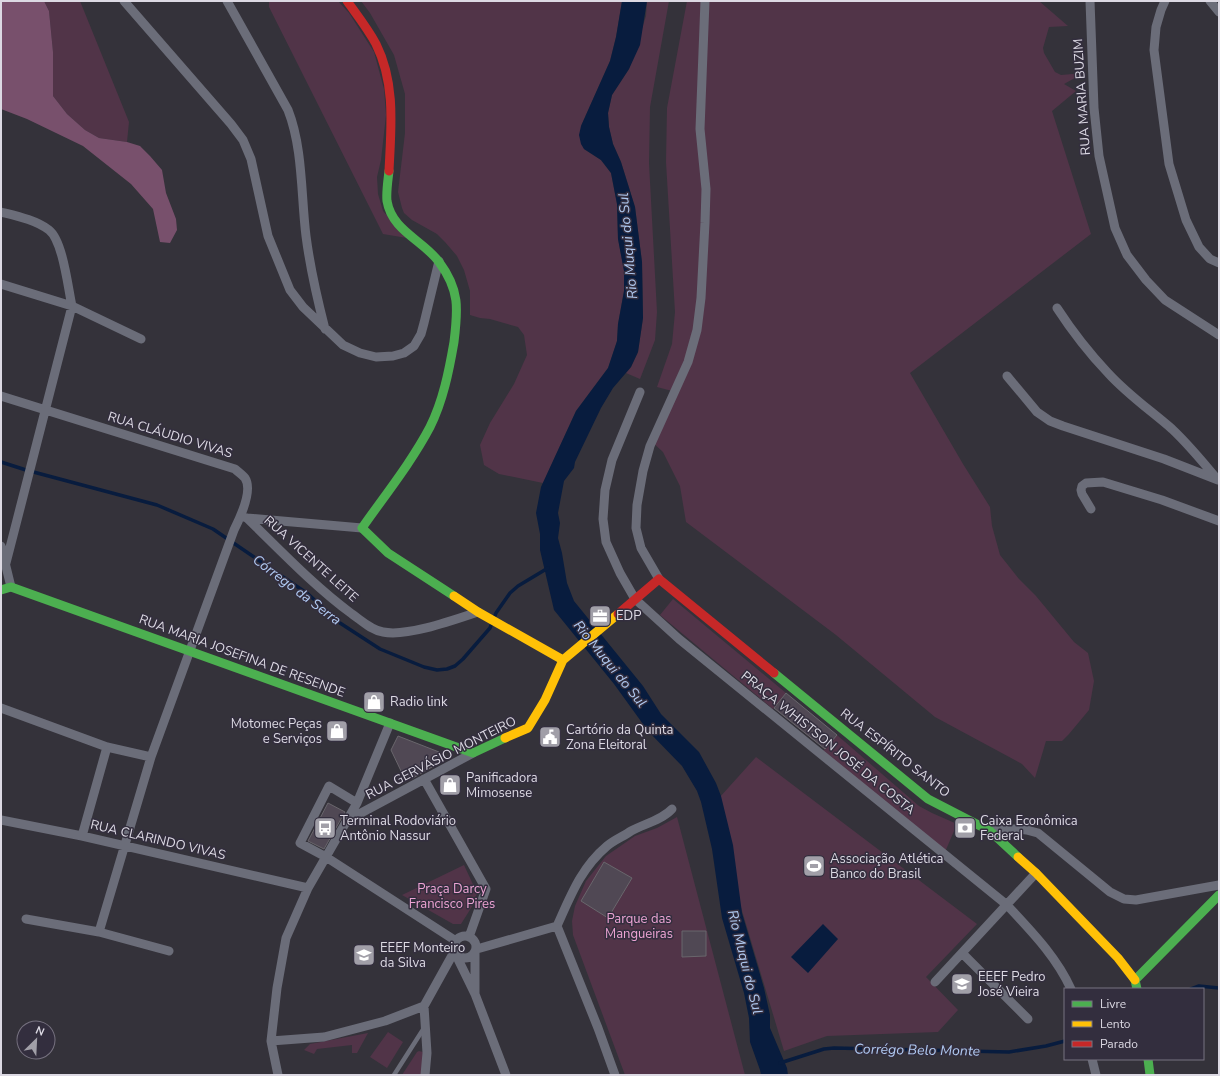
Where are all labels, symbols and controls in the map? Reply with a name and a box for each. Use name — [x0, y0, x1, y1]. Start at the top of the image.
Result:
street label: RUA MARIA BUZIM — [1069, 38, 1095, 156]
water label: Rio Muqui do Sul — [614, 192, 642, 300]
street label: RUA CLÁUDIO VIVAS — [105, 406, 235, 463]
street label: RUA VICENTE LEITE — [260, 512, 362, 606]
water label: Córrego da Serra — [249, 550, 345, 630]
office icon: EDP — [587, 603, 613, 629]
place label: EDP — [616, 607, 641, 625]
street label: RUA MARIA JOSEFINA DE RESENDE — [136, 610, 348, 702]
water label: Rio Muqui do Sul — [569, 617, 651, 711]
street label: PRAÇA WHISTSON JOSÉ DA COSTA — [737, 666, 920, 819]
shop icon: Radio link — [361, 689, 387, 715]
place label: Radio link — [390, 693, 448, 711]
street label: RUA ESPÍRITO SANTO — [836, 704, 954, 802]
street label: RUA GERVÁSIO MONTEIRO — [362, 711, 519, 804]
place label: Motomec Peças e Serviços — [231, 715, 322, 748]
shop icon: Motomec Peças e Serviços — [324, 718, 350, 744]
place label: Cartório da Quinta Zona Eleitoral — [566, 721, 673, 754]
public building icon: Cartório da Quinta Zona Eleitoral — [537, 724, 563, 750]
place label: Panificadora Mimosense — [466, 769, 538, 802]
shop icon: Panificadora Mimosense — [437, 772, 463, 798]
place label: Terminal Rodoviário Antônio Nassur — [340, 812, 456, 845]
place label: Caixa Econômica Federal — [980, 812, 1078, 845]
bus stop icon: Terminal Rodoviário Antônio Nassur — [312, 815, 338, 841]
bank icon: Caixa Econômica Federal — [952, 815, 978, 841]
street label: RUA CLARINDO VIVAS — [89, 816, 227, 864]
place label: Associação Atlética Banco do Brasil — [830, 850, 943, 883]
sports icon: Associação Atlética Banco do Brasil — [801, 853, 827, 879]
park label: Praça Darcy Francisco Pires — [409, 880, 495, 913]
water label: Rio Muqui do Sul — [723, 908, 767, 1016]
park label: Parque das Mangueiras — [605, 910, 673, 943]
place label: EEEF Monteiro da Silva — [380, 939, 465, 972]
school or university icon: EEEF Monteiro da Silva — [351, 942, 377, 968]
place label: EEEF Pedro José Vieira — [977, 968, 1045, 1001]
school or university icon: EEEF Pedro José Vieira — [949, 971, 975, 997]
legend — [1064, 988, 1204, 1060]
text: Livre — [1100, 996, 1126, 1012]
text: Lento — [1100, 1016, 1131, 1032]
north arrow — [16, 1020, 56, 1060]
text: N — [33, 1023, 47, 1040]
text: Parado — [1100, 1036, 1138, 1052]
water label: Corrégo Belo Monte — [854, 1039, 981, 1061]

